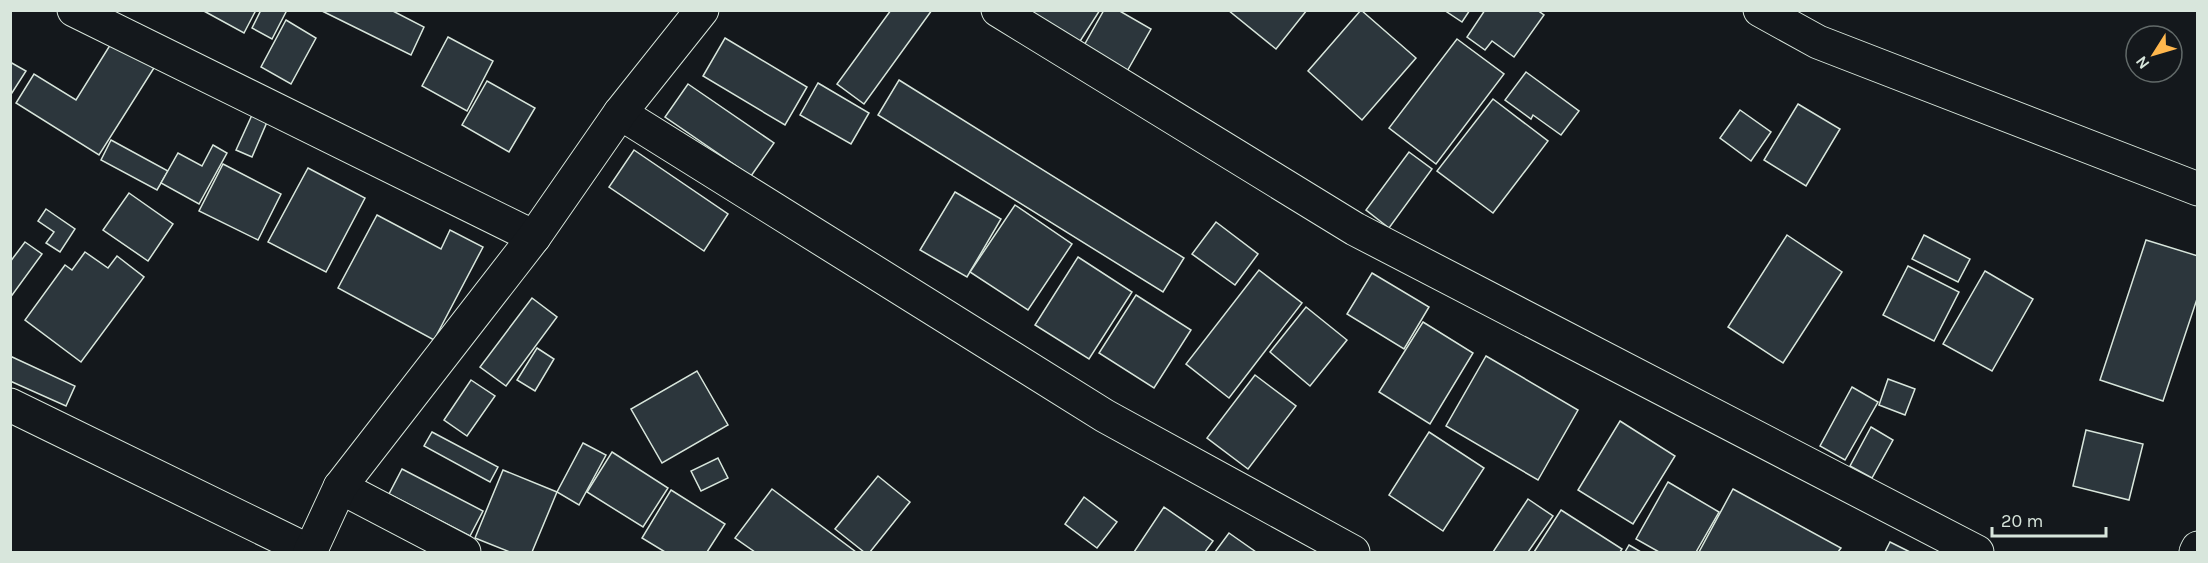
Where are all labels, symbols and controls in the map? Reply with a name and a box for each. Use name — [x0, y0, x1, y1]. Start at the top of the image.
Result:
north arrow — [2124, 24, 2184, 84]
text: N — [2131, 52, 2153, 73]
scale bar — [1992, 500, 2106, 538]
text: 20 m — [2001, 510, 2043, 532]

